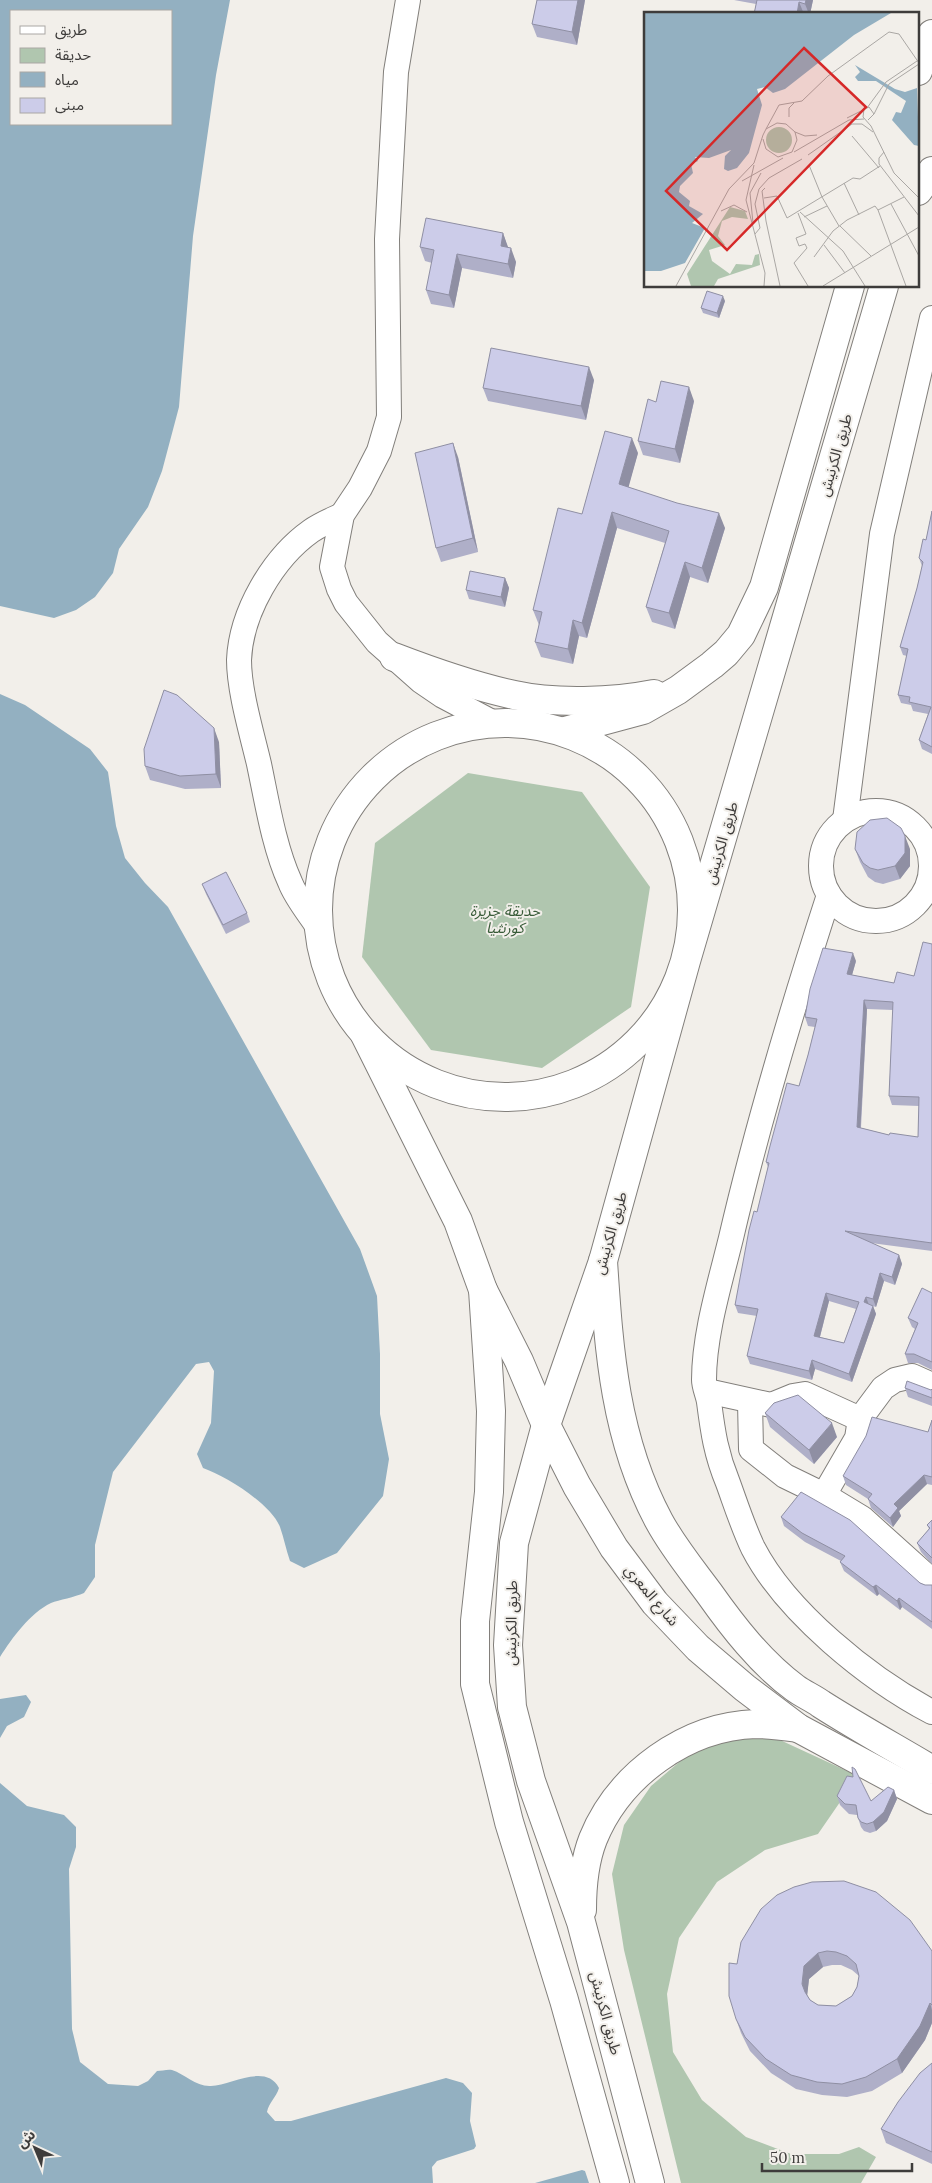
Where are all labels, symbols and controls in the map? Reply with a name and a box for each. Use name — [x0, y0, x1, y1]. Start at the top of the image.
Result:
legend — [10, 10, 172, 125]
inset map — [644, 12, 920, 288]
text: طريق — [55, 20, 87, 40]
text: حديقة — [55, 45, 91, 64]
text: مياه — [55, 70, 79, 89]
text: مبنى — [55, 95, 84, 114]
street label: طريق الكرنيش — [814, 411, 857, 499]
street label: طريق الكرنيش — [700, 799, 743, 887]
park label: حديقة جزيرة كورنثيا — [470, 901, 540, 937]
street label: طريق الكرنيش — [589, 1189, 632, 1277]
street label: شارع المعري — [618, 1560, 683, 1632]
street label: طريق الكرنيش — [501, 1580, 522, 1666]
street label: طريق الكرنيش — [585, 1969, 626, 2057]
north arrow — [10, 2123, 60, 2173]
text: ش — [13, 2126, 39, 2152]
scale bar — [762, 2140, 912, 2172]
text: 50 m — [770, 2148, 805, 2167]

